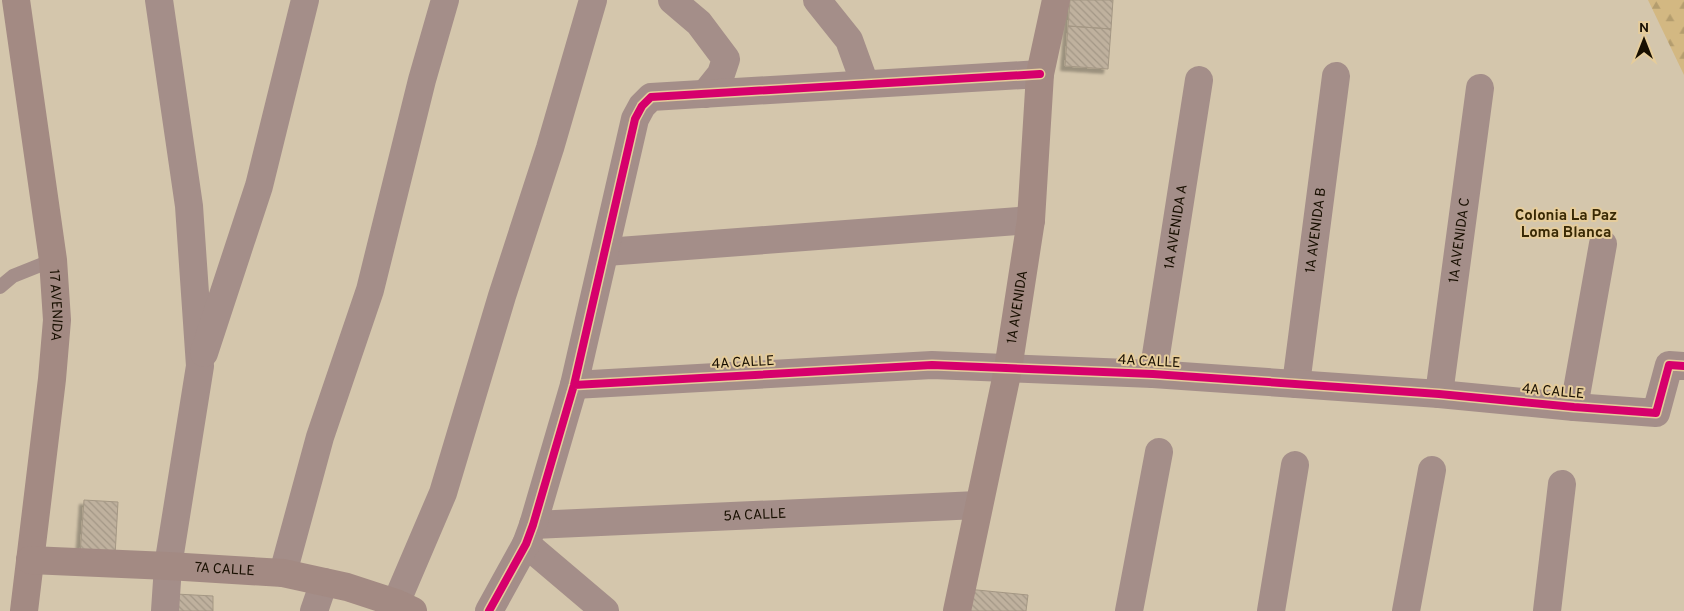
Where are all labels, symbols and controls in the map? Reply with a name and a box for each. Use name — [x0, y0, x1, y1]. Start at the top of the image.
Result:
north arrow — [1619, 15, 1669, 65]
text: N — [1639, 20, 1649, 37]
street label: 1A AVENIDA A — [1161, 183, 1191, 270]
street label: 1A AVENIDA B — [1302, 187, 1330, 274]
street label: 1A AVENIDA C — [1445, 197, 1474, 284]
district label: Colonia La Paz Loma Blanca — [1515, 207, 1617, 243]
street label: 17 AVENIDA — [45, 269, 66, 342]
street label: 1A AVENIDA — [1004, 269, 1032, 345]
street label: 4A CALLE — [1117, 352, 1181, 372]
street label: 4A CALLE — [711, 353, 775, 373]
street label: 4A CALLE — [1521, 381, 1585, 403]
street label: 5A CALLE — [723, 505, 786, 525]
street label: 7A CALLE — [194, 559, 255, 580]

